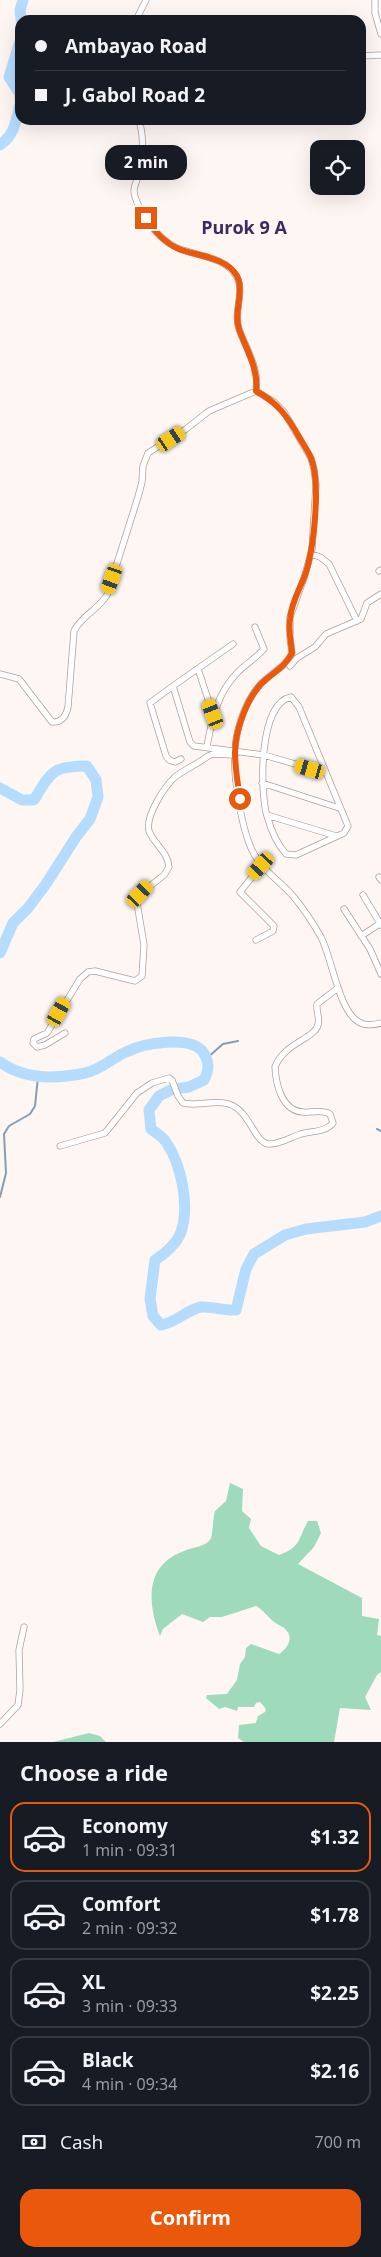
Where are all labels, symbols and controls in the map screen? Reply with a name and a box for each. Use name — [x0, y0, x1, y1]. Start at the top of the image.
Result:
text: Ambayao Road — [65, 33, 207, 59]
text: J. Gabol Road 2 — [65, 82, 205, 108]
map controls — [310, 140, 365, 195]
button: locate — [310, 140, 365, 195]
callout: 2 min — [105, 146, 187, 180]
text: 2 min — [124, 151, 168, 173]
route end — [135, 207, 157, 229]
district label: Purok 9 A — [201, 215, 287, 239]
car — [154, 424, 187, 454]
car — [100, 562, 123, 596]
car — [200, 697, 225, 731]
car — [293, 758, 326, 780]
route start — [229, 788, 251, 810]
car — [245, 850, 276, 882]
car — [124, 878, 155, 910]
car — [45, 995, 72, 1029]
text: Choose a ride — [20, 1757, 168, 1787]
text: Economy — [82, 1813, 168, 1839]
icon: car — [22, 1815, 67, 1860]
text: $1.32 — [310, 1824, 359, 1850]
text: 1 min · 09:31 — [82, 1839, 177, 1861]
text: Comfort — [82, 1891, 161, 1917]
icon: car — [22, 1893, 67, 1938]
text: $1.78 — [310, 1902, 359, 1928]
text: 2 min · 09:32 — [82, 1917, 177, 1939]
text: XL — [82, 1969, 105, 1995]
icon: car — [22, 1971, 67, 2016]
text: $2.25 — [310, 1980, 359, 2006]
text: 3 min · 09:33 — [82, 1995, 177, 2017]
text: Black — [82, 2047, 134, 2073]
icon: car — [22, 2049, 67, 2094]
text: $2.16 — [310, 2058, 359, 2084]
text: 4 min · 09:34 — [82, 2073, 177, 2095]
icon: cash — [20, 2128, 48, 2156]
text: Cash — [60, 2129, 103, 2155]
text: 700 m — [315, 2131, 361, 2153]
button: Confirm — [20, 2189, 361, 2247]

